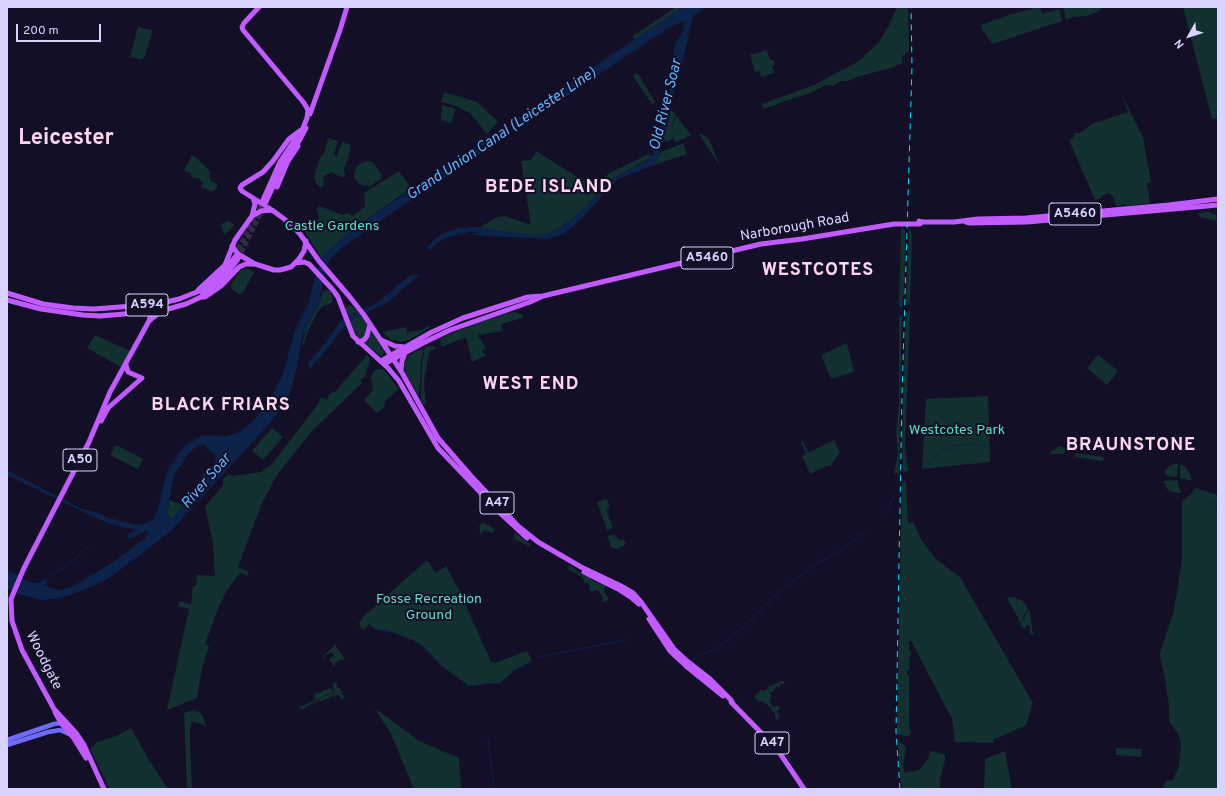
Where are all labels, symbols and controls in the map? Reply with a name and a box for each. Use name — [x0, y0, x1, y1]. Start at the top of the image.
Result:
scale bar — [18, 16, 103, 42]
north arrow — [1169, 16, 1209, 56]
text: 200 m — [23, 23, 59, 39]
text: N — [1172, 36, 1188, 51]
water label: Old River Soar — [647, 58, 687, 152]
water label: Grand Union Canal (Leicester Line) — [404, 65, 600, 205]
district label: Leicester — [18, 127, 114, 153]
district label: BEDE ISLAND — [485, 177, 613, 199]
road number: A5460 — [1049, 203, 1101, 225]
street label: Narborough Road — [739, 210, 851, 246]
park label: Castle Gardens — [285, 219, 379, 235]
road number: A5460 — [681, 247, 733, 269]
district label: WESTCOTES — [762, 260, 874, 282]
road number: A594 — [126, 294, 168, 316]
district label: WEST END — [483, 374, 579, 396]
district label: BLACK FRIARS — [151, 395, 291, 417]
park label: Westcotes Park — [909, 423, 1005, 439]
district label: BRAUNSTONE — [1066, 435, 1196, 457]
road number: A50 — [63, 449, 97, 471]
water label: River Soar — [178, 451, 236, 513]
road number: A47 — [480, 492, 514, 514]
park label: Fosse Recreation Ground — [376, 592, 482, 624]
street label: Woodgate — [21, 629, 65, 693]
road number: A47 — [755, 732, 789, 754]

